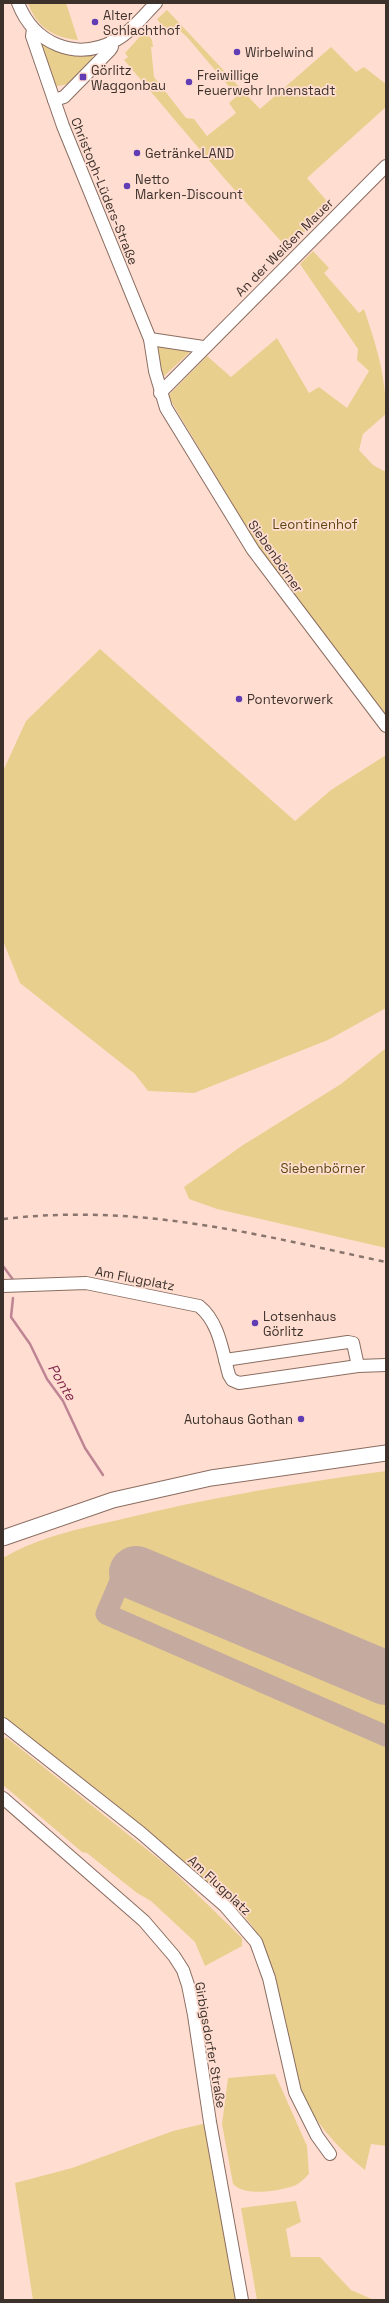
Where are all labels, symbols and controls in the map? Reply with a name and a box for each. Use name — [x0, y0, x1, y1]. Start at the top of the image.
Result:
place label: Alter Schlachthof — [103, 7, 180, 39]
marker: Alter Schlachthof — [90, 17, 100, 27]
place label: Wirbelwind — [245, 44, 314, 61]
marker: Wirbelwind — [232, 47, 242, 57]
place label: Görlitz Waggonbau — [91, 62, 166, 94]
place label: Freiwillige Feuerwehr Innenstadt — [197, 67, 335, 99]
marker: Görlitz Waggonbau — [78, 72, 88, 82]
marker: Freiwillige Feuerwehr Innenstadt — [184, 77, 194, 87]
street label: Christoph-Lüders-Straße — [67, 115, 142, 267]
place label: GetränkeLAND — [145, 145, 234, 162]
marker: GetränkeLAND — [132, 148, 142, 158]
place label: Netto Marken-Discount — [135, 171, 243, 203]
marker: Netto Marken-Discount — [122, 181, 132, 191]
street label: An der Weißen Mauer — [232, 195, 337, 300]
park label: Leontinenhof — [273, 516, 358, 533]
street label: Siebenbörner — [244, 517, 307, 596]
place label: Pontevorwerk — [247, 691, 333, 708]
marker: Pontevorwerk — [234, 694, 244, 704]
park label: Siebenbörner — [281, 1160, 365, 1177]
street label: Am Flugplatz — [94, 1262, 176, 1295]
place label: Lotsenhaus Görlitz — [263, 1308, 337, 1340]
marker: Lotsenhaus Görlitz — [250, 1318, 260, 1328]
water label: Ponte — [44, 1360, 80, 1404]
place label: Autohaus Gothan — [184, 1411, 293, 1428]
marker: Autohaus Gothan — [296, 1414, 306, 1424]
street label: Am Flugplatz — [184, 1852, 255, 1919]
street label: Girbigsdorfer Straße — [191, 1981, 230, 2110]

